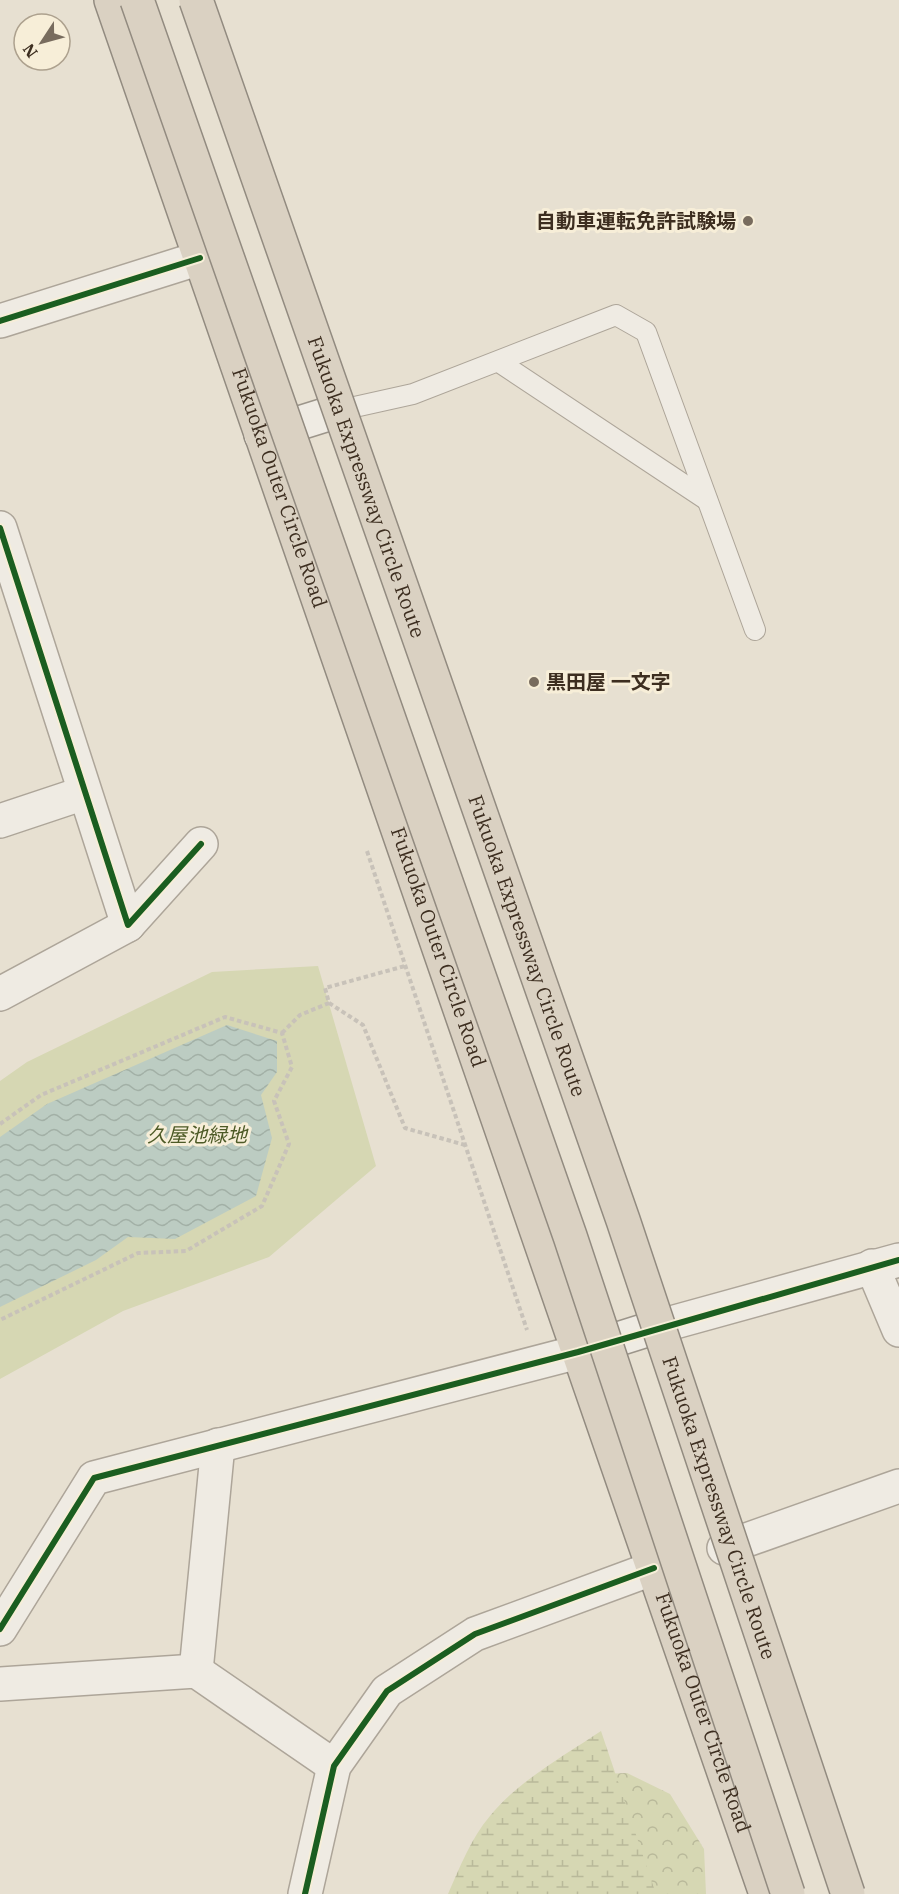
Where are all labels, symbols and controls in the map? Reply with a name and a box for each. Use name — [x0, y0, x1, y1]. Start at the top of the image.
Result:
north arrow — [12, 12, 72, 72]
text: N — [18, 40, 42, 62]
place label: 自動車運転免許試験場 — [536, 207, 736, 234]
marker: 自動車運転免許試験場 — [741, 214, 755, 228]
street label: Fukuoka Expressway Circle Route — [302, 332, 432, 641]
street label: Fukuoka Outer Circle Road — [226, 364, 334, 611]
place label: 黒田屋 一文字 — [546, 668, 671, 695]
marker: 黒田屋 一文字 — [527, 675, 541, 689]
street label: Fukuoka Expressway Circle Route — [462, 791, 593, 1100]
street label: Fukuoka Outer Circle Road — [385, 823, 493, 1071]
park label: 久屋池緑地 — [147, 1121, 249, 1148]
street label: Fukuoka Expressway Circle Route — [656, 1353, 783, 1663]
street label: Fukuoka Outer Circle Road — [650, 1589, 758, 1836]

